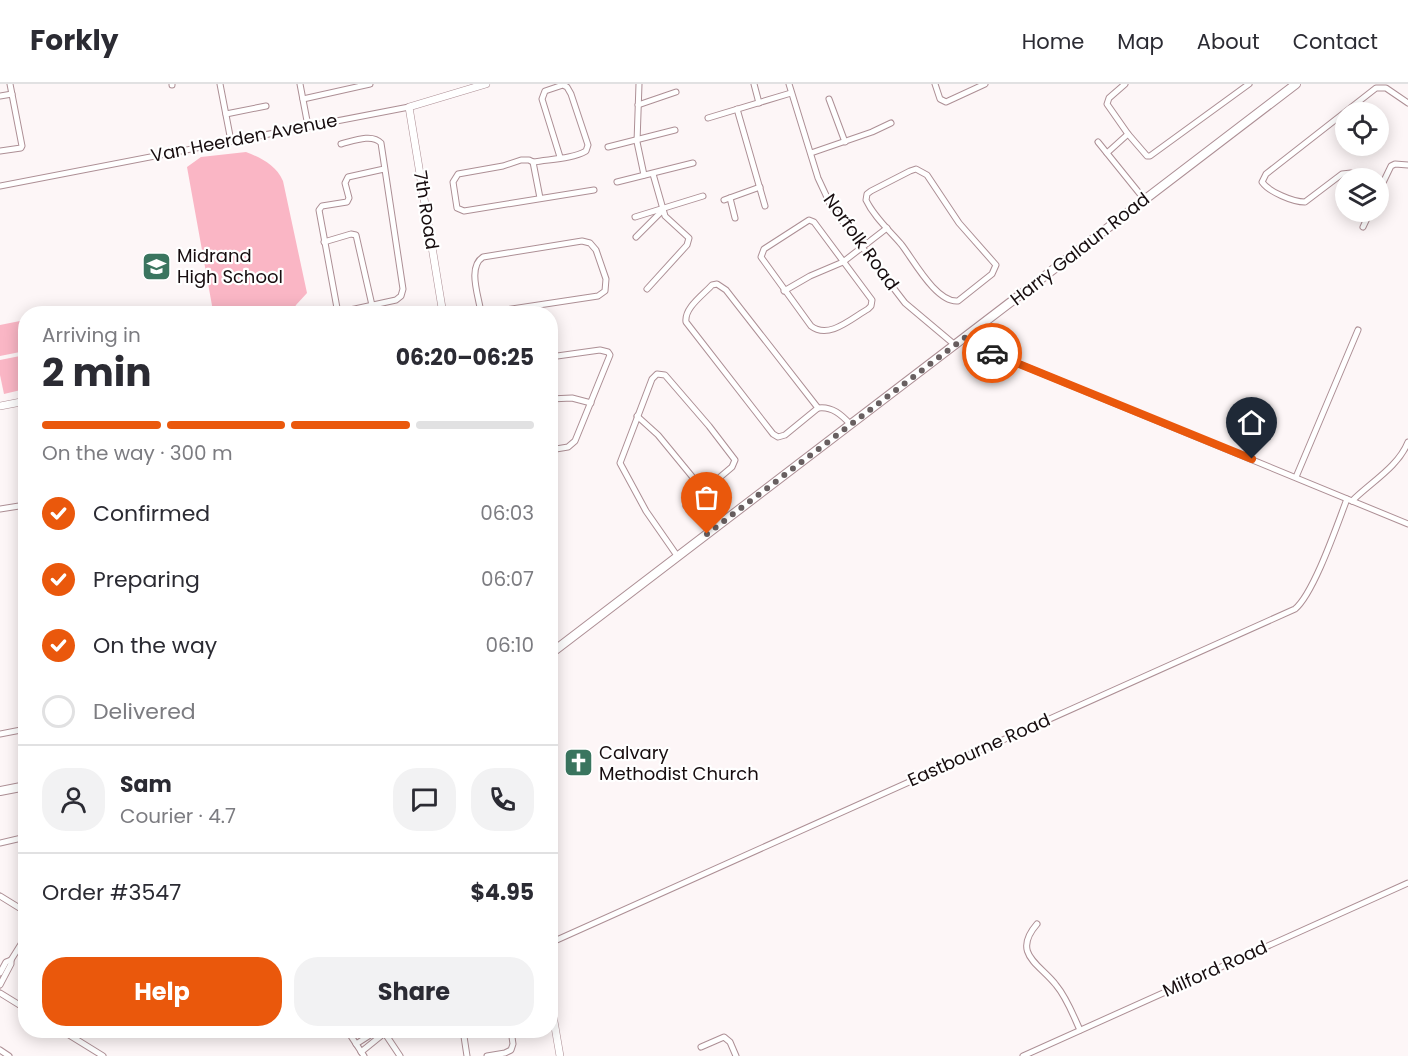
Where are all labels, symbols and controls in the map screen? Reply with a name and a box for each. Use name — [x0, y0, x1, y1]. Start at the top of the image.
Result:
text: Forkly — [30, 21, 118, 60]
text: Home — [1022, 27, 1084, 56]
text: Map — [1117, 27, 1164, 56]
text: About — [1197, 27, 1260, 56]
text: Contact — [1293, 27, 1378, 56]
map controls — [1335, 102, 1389, 222]
button: locate — [1335, 102, 1389, 156]
street label: Van Heerden Avenue — [149, 107, 339, 168]
button: layers — [1335, 168, 1389, 222]
street label: 7th Road — [408, 169, 445, 251]
street label: Harry Galaun Road — [1005, 186, 1155, 311]
street label: Norfolk Road — [818, 188, 905, 295]
place label: Midrand High School — [177, 243, 283, 289]
school or university icon: Midrand High School — [140, 250, 172, 282]
text: Arriving in — [42, 321, 141, 349]
courier — [962, 323, 1022, 383]
icon: car — [976, 337, 1009, 370]
text: 06:20–06:25 — [396, 342, 534, 373]
text: 2 min — [42, 345, 152, 400]
pin — [1226, 397, 1277, 459]
icon: home — [1235, 406, 1268, 439]
text: On the way · 300 m — [42, 439, 233, 467]
pin — [681, 472, 732, 534]
icon: bag — [690, 481, 723, 514]
icon: check — [42, 497, 75, 530]
text: Confirmed — [93, 498, 210, 529]
text: 06:03 — [480, 499, 534, 527]
icon: check — [42, 563, 75, 596]
text: Preparing — [93, 564, 200, 595]
text: 06:07 — [481, 565, 534, 593]
icon: check — [42, 629, 75, 662]
text: On the way — [93, 630, 217, 661]
text: 06:10 — [486, 631, 534, 659]
text: Delivered — [93, 696, 196, 727]
street label: Eastbourne Road — [904, 707, 1054, 792]
place label: Calvary Methodist Church — [599, 740, 759, 786]
church icon: Calvary Methodist Church — [562, 747, 594, 779]
button: person — [42, 768, 105, 831]
button: chat — [393, 768, 456, 831]
button: phone — [471, 768, 534, 831]
text: Sam — [120, 769, 172, 800]
text: Courier · 4.7 — [120, 802, 236, 830]
text: Order #3547 — [42, 877, 181, 908]
text: $4.95 — [471, 877, 534, 908]
street label: Milford Road — [1158, 934, 1271, 1003]
button: Help — [42, 957, 282, 1026]
button: Share — [294, 957, 534, 1026]

